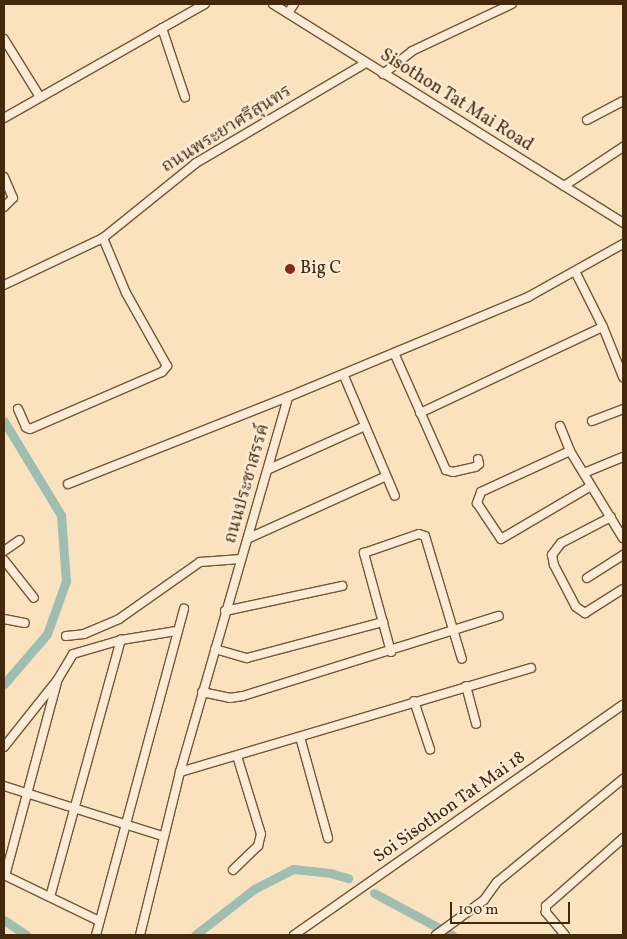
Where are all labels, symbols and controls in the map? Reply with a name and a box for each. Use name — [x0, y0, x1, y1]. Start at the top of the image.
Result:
street label: Sisothon Tat Mai Road — [375, 45, 537, 157]
street label: ถนนพระยาศรีสุนทร — [158, 81, 296, 179]
place label: Big C — [300, 258, 341, 280]
marker: Big C — [284, 263, 296, 275]
street label: ถนนประชาสรรค์ — [221, 422, 275, 546]
street label: Soi Sisothon Tat Mai 18 — [370, 747, 530, 869]
scale bar — [452, 892, 572, 924]
text: 100 m — [458, 900, 498, 921]

